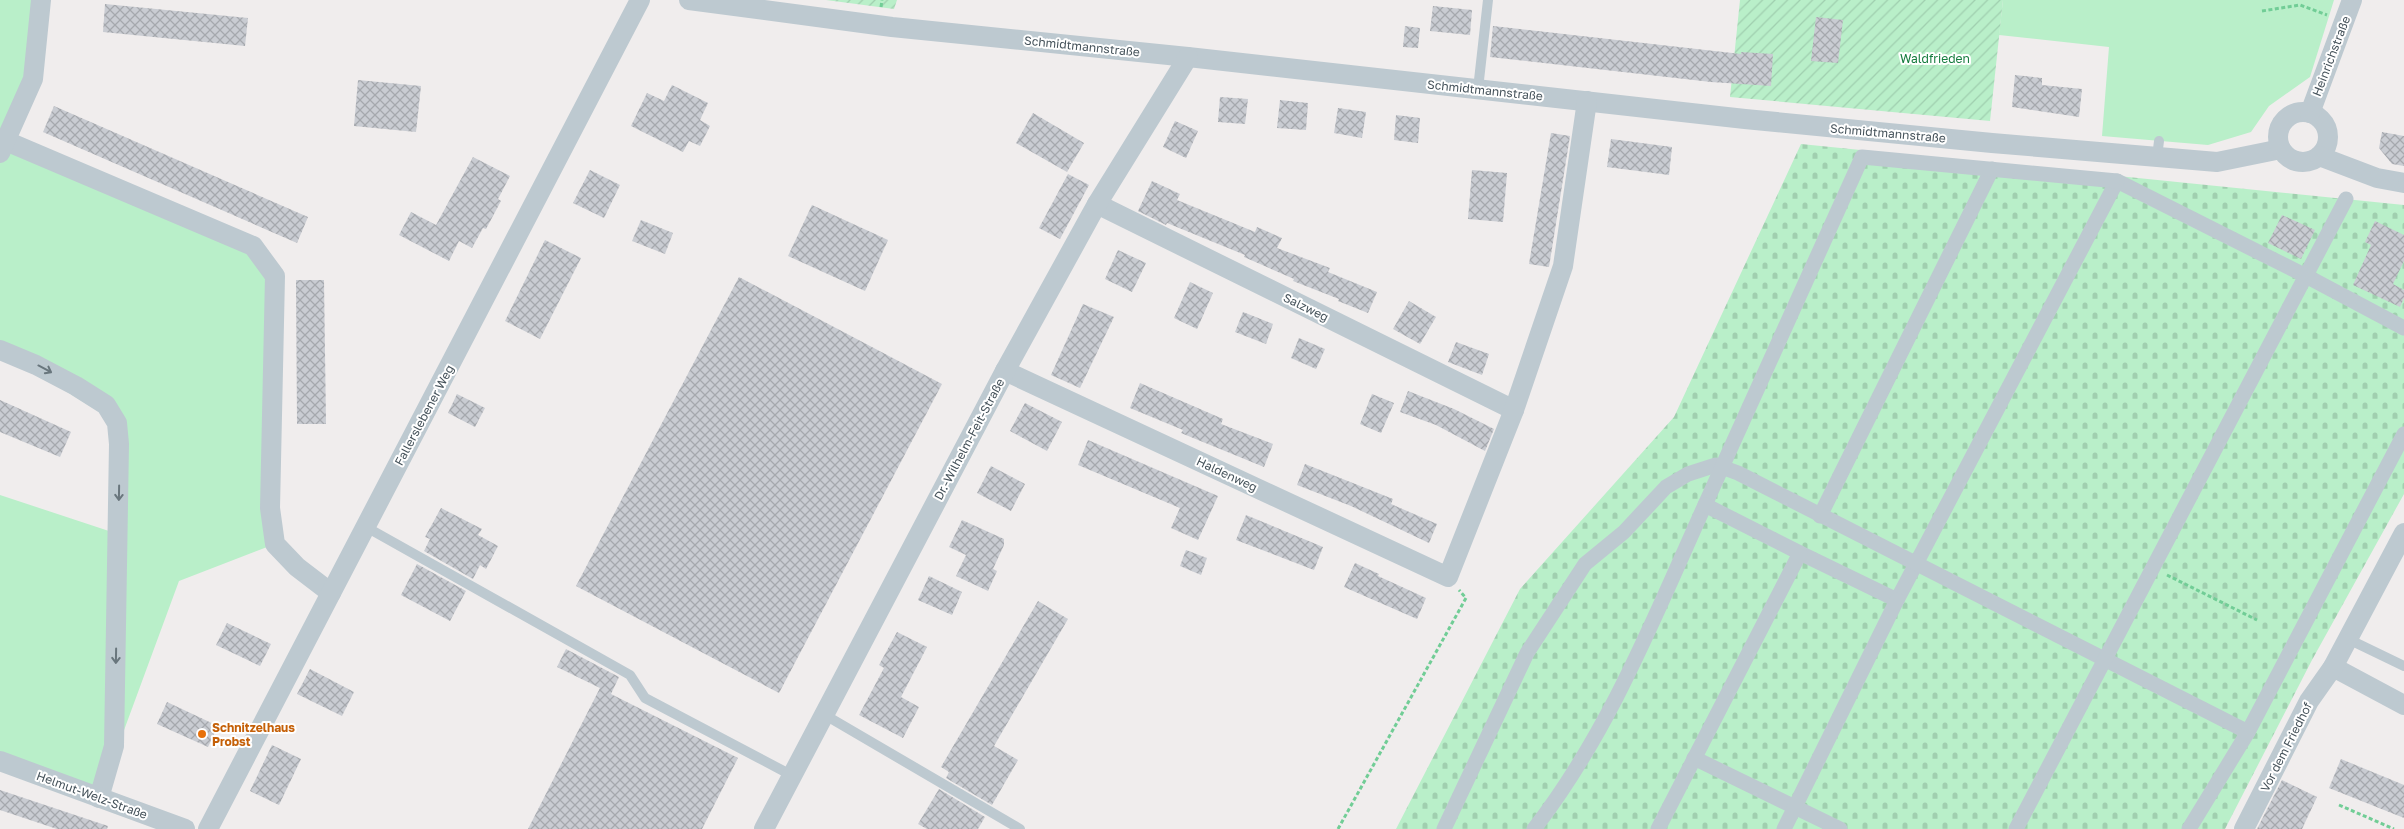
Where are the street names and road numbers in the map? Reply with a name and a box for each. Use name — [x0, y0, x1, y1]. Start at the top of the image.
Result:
street label: Heinrichstraße — [2309, 14, 2353, 98]
street label: Schmidtmannstraße — [1023, 32, 1141, 60]
street label: Schmidtmannstraße — [1426, 76, 1544, 104]
street label: Schmidtmannstraße — [1829, 120, 1947, 146]
street label: Salzweg — [1281, 290, 1331, 324]
street label: Fallerslebener Weg — [391, 362, 457, 468]
street label: Dr.-Wilhelm-Feit-Straße — [931, 376, 1007, 502]
street label: Haldenweg — [1194, 453, 1260, 495]
street label: Vor dem Friedhof — [2257, 699, 2315, 794]
street label: Helmut-Welz-Straße — [35, 768, 149, 822]

